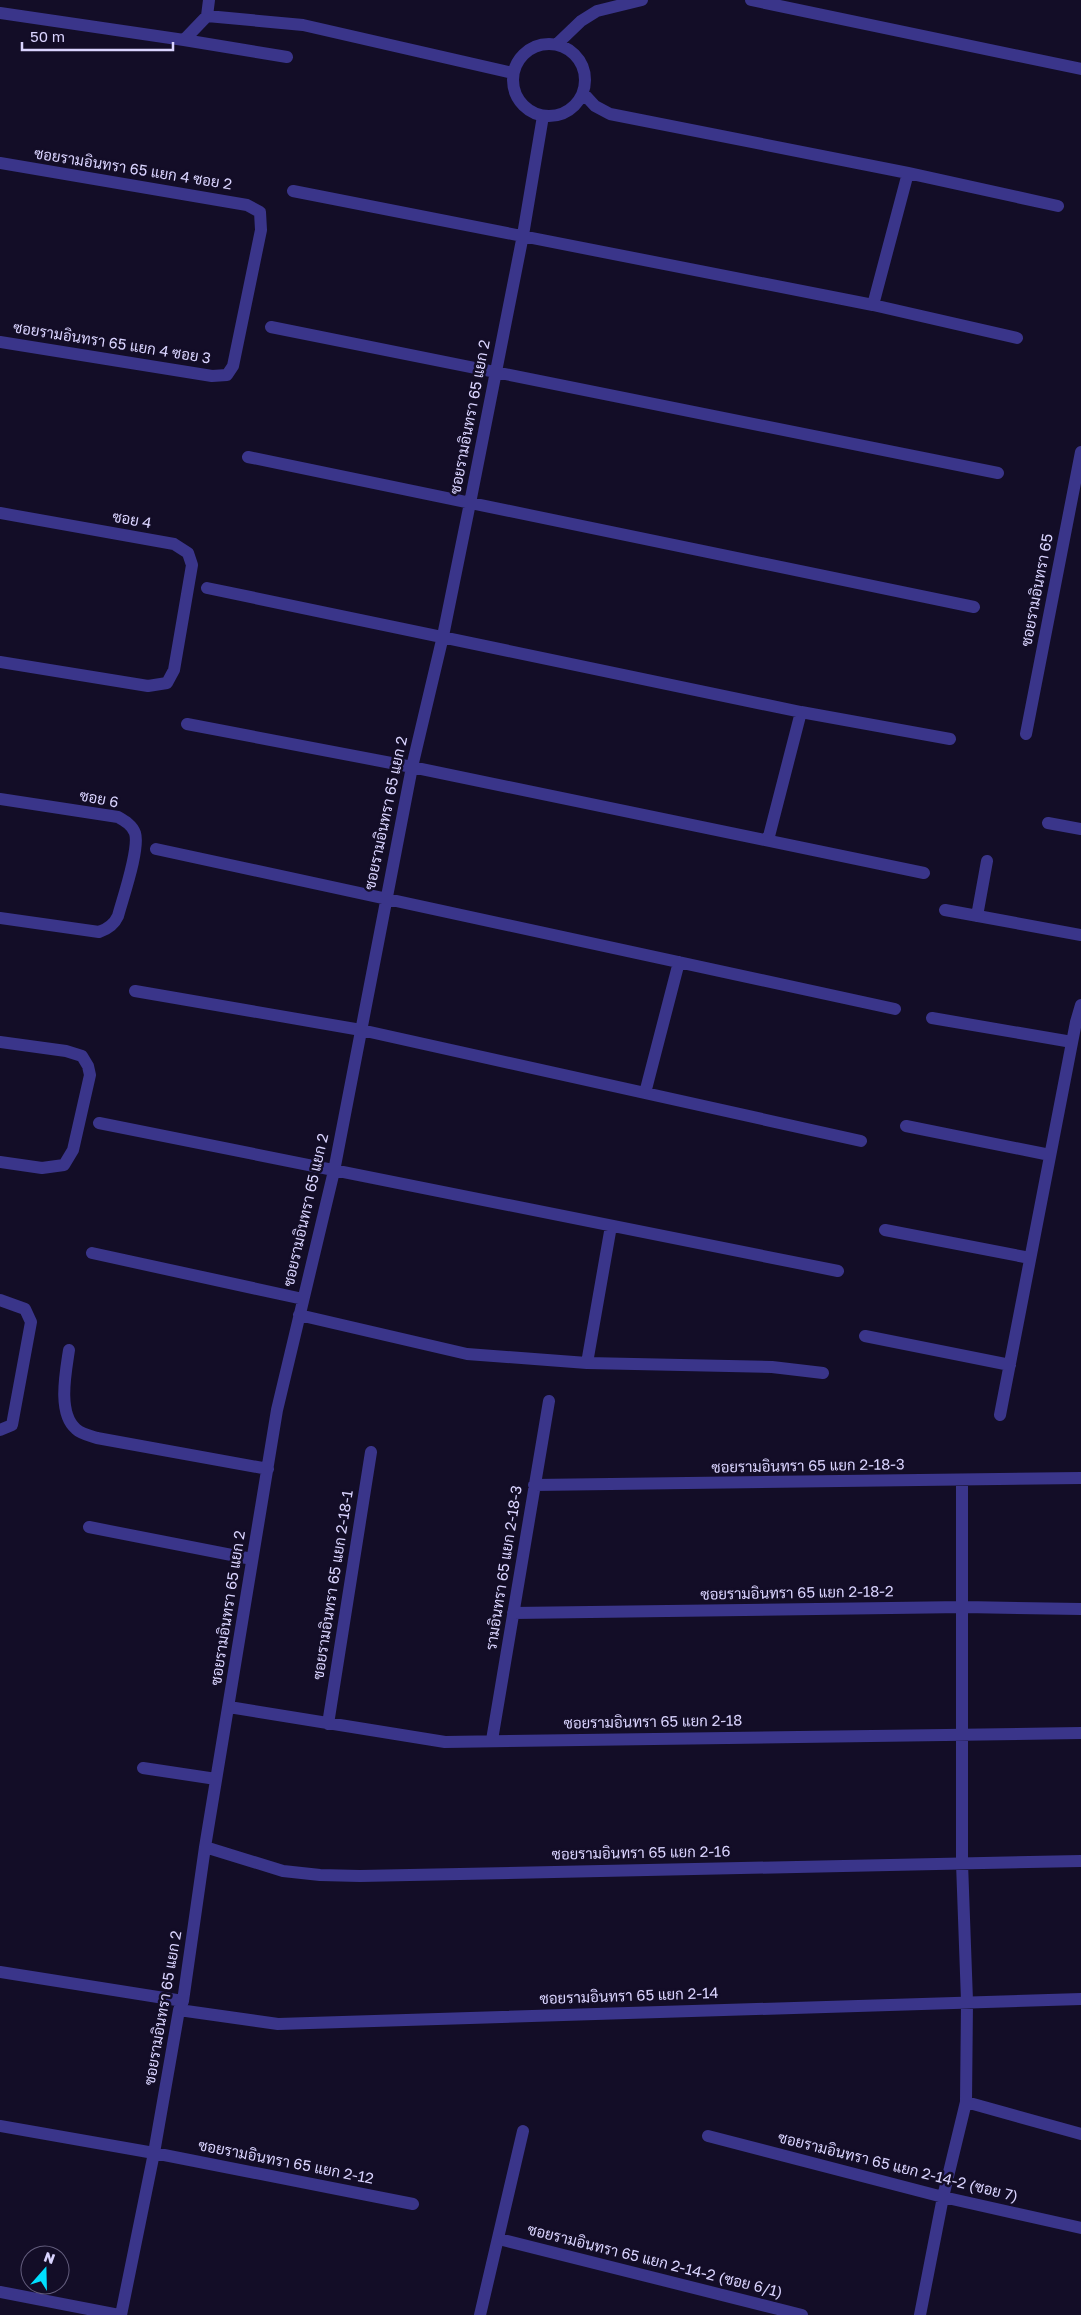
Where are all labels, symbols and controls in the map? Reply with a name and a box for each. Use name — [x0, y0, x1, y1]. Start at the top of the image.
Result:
scale bar — [22, 20, 174, 52]
text: 50 m — [30, 27, 65, 45]
street label: ซอยรามอินทรา 65 แยก 4 ซอย 2 — [33, 143, 233, 193]
street label: ซอยรามอินทรา 65 แยก 4 ซอย 3 — [12, 317, 212, 367]
street label: ซอยรามอินทรา 65 แยก 2 — [445, 338, 493, 495]
street label: ซอย 4 — [111, 507, 153, 531]
street label: ซอยรามอินทรา 65 — [1016, 532, 1056, 648]
street label: ซอยรามอินทรา 65 แยก 2 — [360, 734, 410, 891]
street label: ซอย 6 — [78, 785, 120, 811]
street label: ซอยรามอินทรา 65 แยก 2 — [279, 1131, 331, 1288]
street label: ซอยรามอินทรา 65 แยก 2-18-3 — [711, 1454, 905, 1476]
street label: รามอินทรา 65 แยก 2-18-3 — [481, 1484, 525, 1652]
street label: ซอยรามอินทรา 65 แยก 2-18-1 — [308, 1489, 356, 1681]
street label: ซอยรามอินทรา 65 แยก 2 — [206, 1529, 248, 1687]
street label: ซอยรามอินทรา 65 แยก 2-18-2 — [700, 1581, 894, 1603]
street label: ซอยรามอินทรา 65 แยก 2-18 — [563, 1710, 743, 1732]
street label: ซอยรามอินทรา 65 แยก 2-16 — [551, 1841, 731, 1863]
street label: ซอยรามอินทรา 65 แยก 2 — [140, 1929, 184, 2087]
street label: ซอยรามอินทรา 65 แยก 2-14 — [539, 1983, 719, 2007]
street label: ซอยรามอินทรา 65 แยก 2-14-2 (ซอย 7) — [776, 2127, 1020, 2205]
street label: ซอยรามอินทรา 65 แยก 2-12 — [197, 2135, 375, 2187]
street label: ซอยรามอินทรา 65 แยก 2-14-2 (ซอย 6/1) — [526, 2220, 785, 2300]
north arrow — [20, 2245, 70, 2295]
text: N — [42, 2248, 58, 2267]

